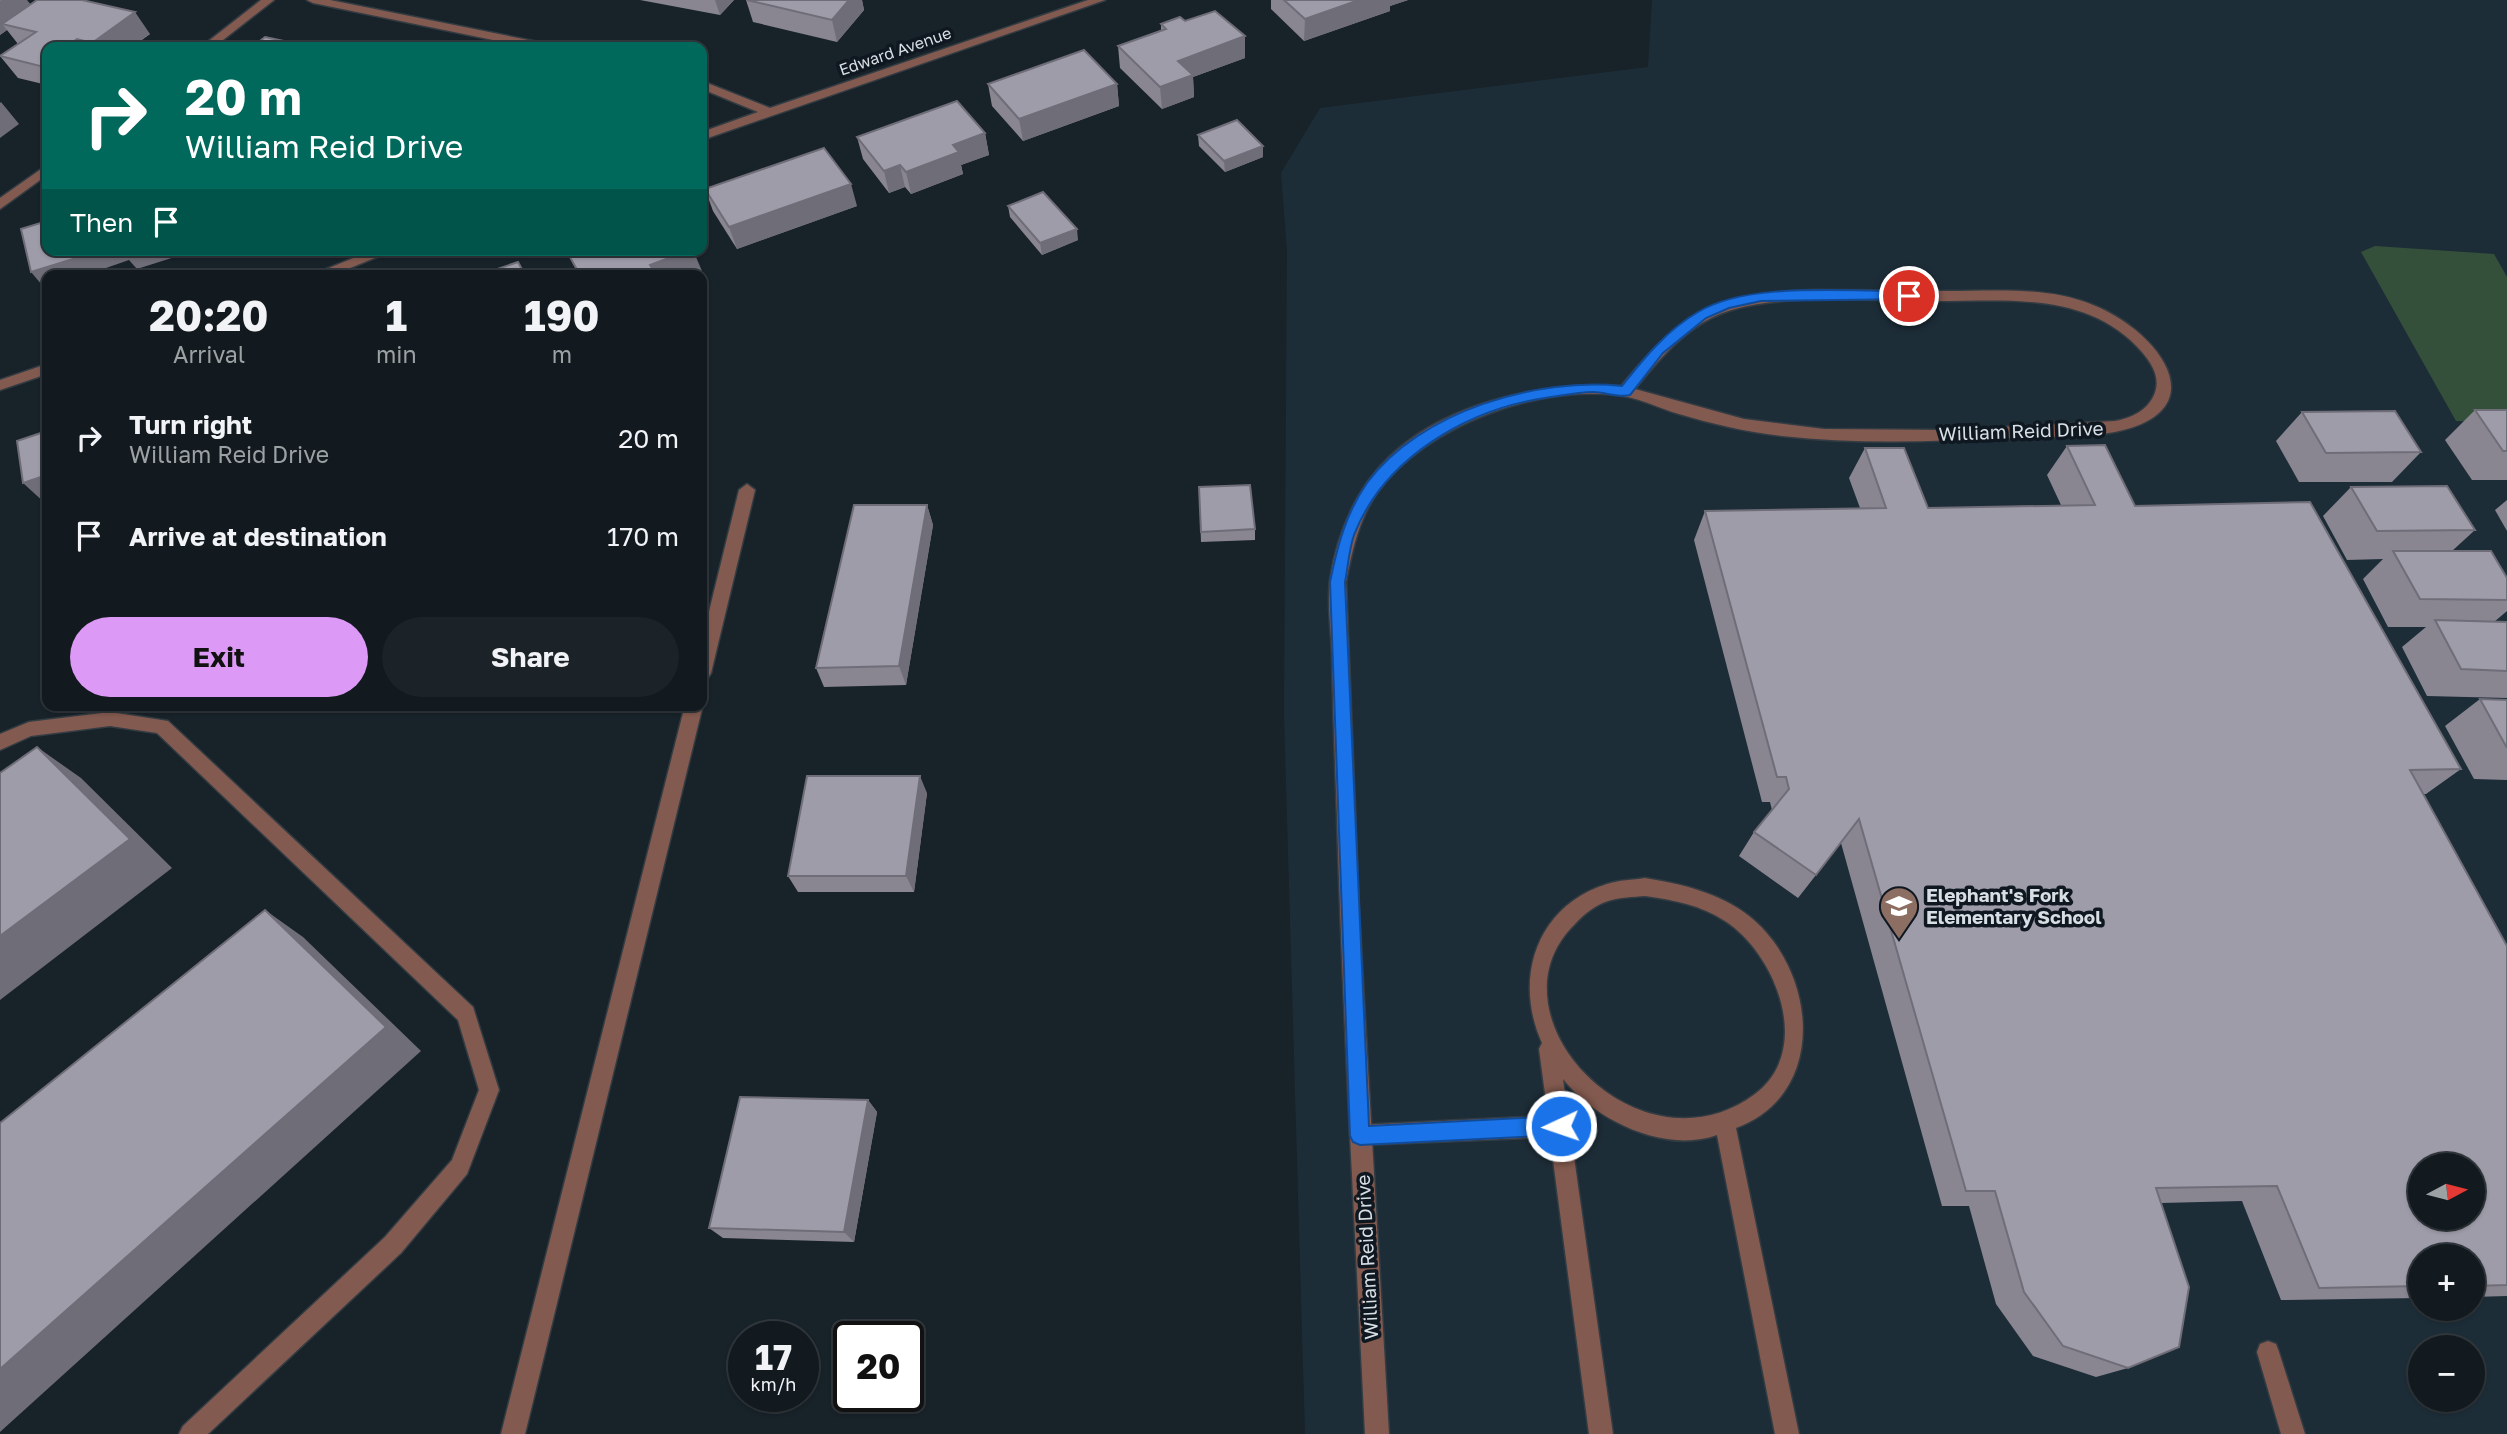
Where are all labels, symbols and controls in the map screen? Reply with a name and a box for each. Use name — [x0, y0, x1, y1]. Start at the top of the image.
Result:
street label: Edward Avenue — [836, 22, 954, 80]
text: 20 m — [185, 67, 302, 126]
icon: right — [70, 70, 161, 161]
text: William Reid Drive — [185, 127, 463, 165]
icon: arrive — [147, 203, 185, 241]
text: Then — [70, 207, 133, 238]
pin — [1879, 266, 1939, 326]
icon: arrive — [1890, 277, 1928, 315]
text: 20:20 — [149, 290, 269, 340]
text: 1 — [386, 290, 407, 340]
text: 190 — [524, 290, 600, 340]
text: Arrival — [173, 340, 245, 368]
text: min — [376, 340, 417, 368]
text: m — [552, 340, 572, 368]
text: Turn right — [129, 409, 252, 440]
street label: William Reid Drive — [1938, 416, 2104, 445]
icon: right — [70, 419, 108, 457]
text: 20 m — [618, 423, 679, 454]
text: William Reid Drive — [129, 440, 329, 468]
icon: arrive — [70, 517, 108, 555]
text: Arrive at destination — [129, 521, 387, 552]
text: 170 m — [607, 521, 679, 552]
button: Exit — [70, 617, 368, 697]
button: Share — [382, 617, 679, 697]
place label: Elephant's Fork Elementary School — [1926, 883, 2102, 928]
school or university icon: Elephant's Fork Elementary School — [1878, 885, 1920, 940]
position arrow — [1524, 1089, 1598, 1163]
north arrow — [2408, 1153, 2485, 1230]
map controls — [2408, 1153, 2485, 1412]
street label: William Reid Drive — [1351, 1174, 1382, 1340]
button: + — [2408, 1244, 2485, 1321]
speed limit sign: 20 — [833, 1321, 924, 1412]
button: − — [2408, 1335, 2485, 1412]
text: 17 — [755, 1336, 792, 1378]
text: km/h — [751, 1373, 796, 1395]

